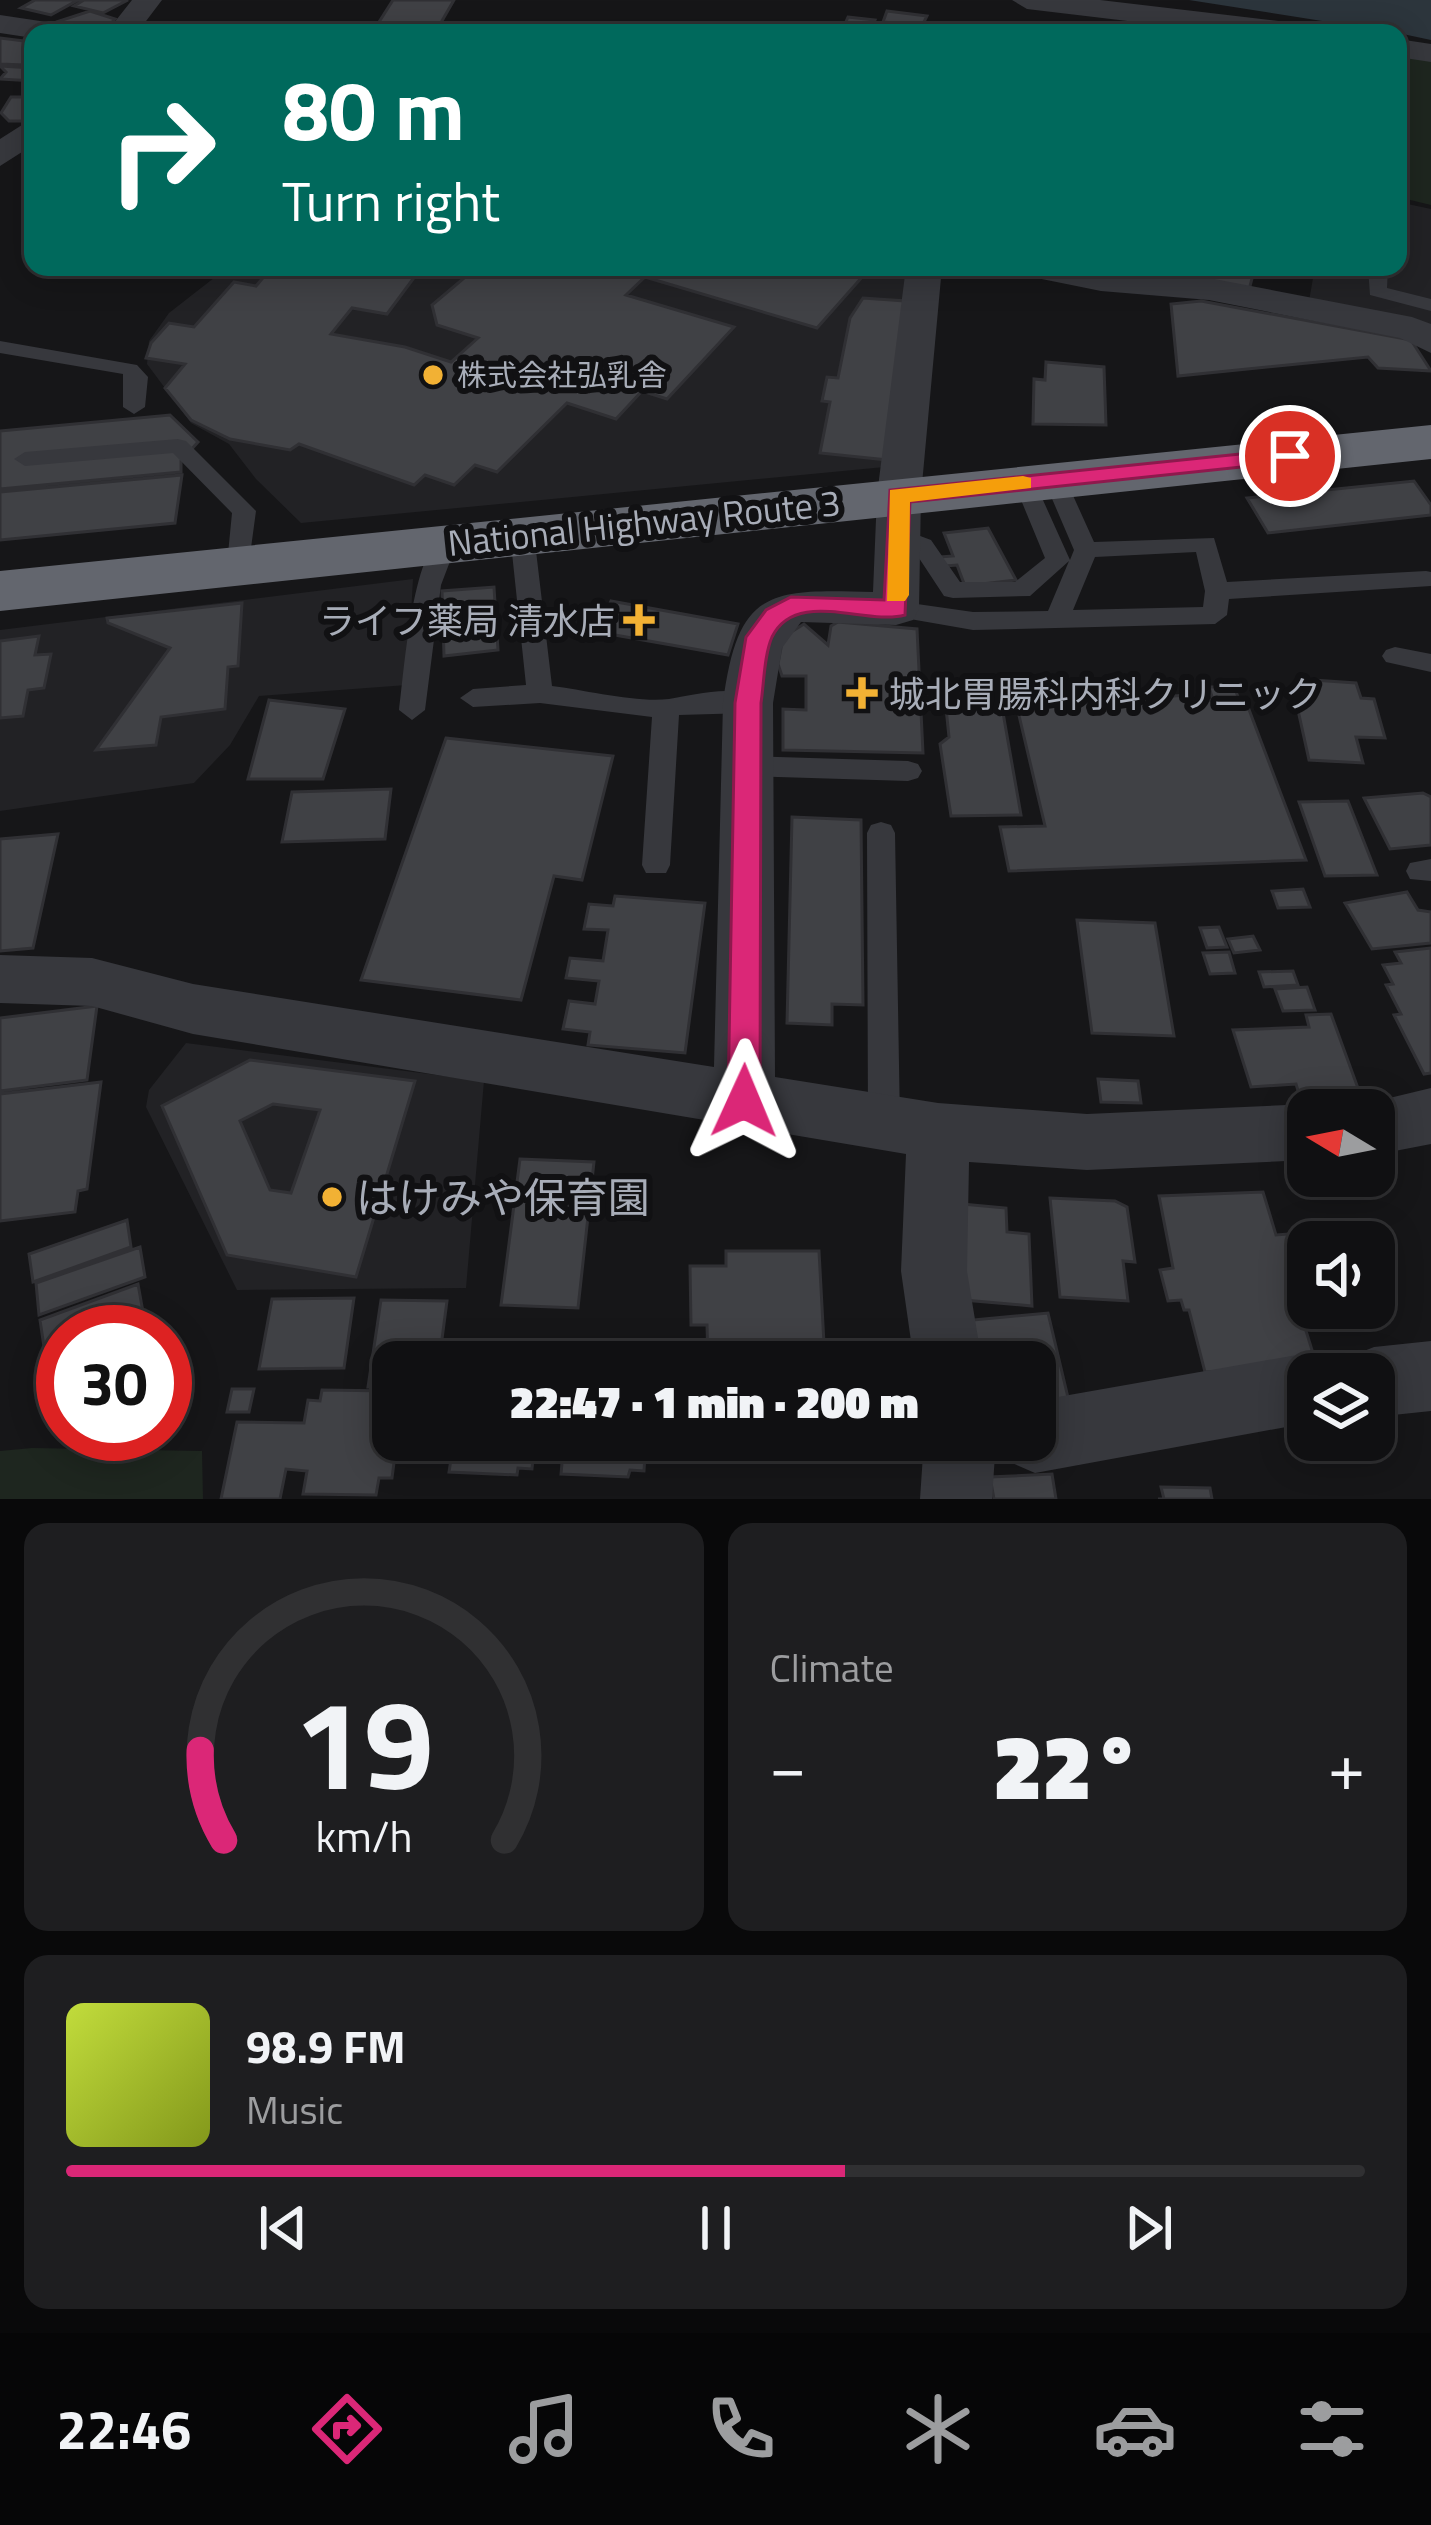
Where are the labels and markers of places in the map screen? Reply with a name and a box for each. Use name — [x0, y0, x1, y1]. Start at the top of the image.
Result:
place label: 株式会社弘乳舎 — [457, 352, 667, 398]
marker: 株式会社弘乳舎 — [420, 362, 446, 388]
pin — [1239, 405, 1341, 507]
place label: ライフ薬局 清水店 — [319, 593, 615, 648]
marker: ライフ薬局 清水店 — [626, 607, 652, 633]
place label: 城北胃腸科内科クリニック — [889, 666, 1321, 721]
marker: 城北胃腸科内科クリニック — [846, 677, 878, 709]
place label: はけみや保育園 — [356, 1165, 650, 1229]
marker: はけみや保育園 — [319, 1184, 345, 1210]

